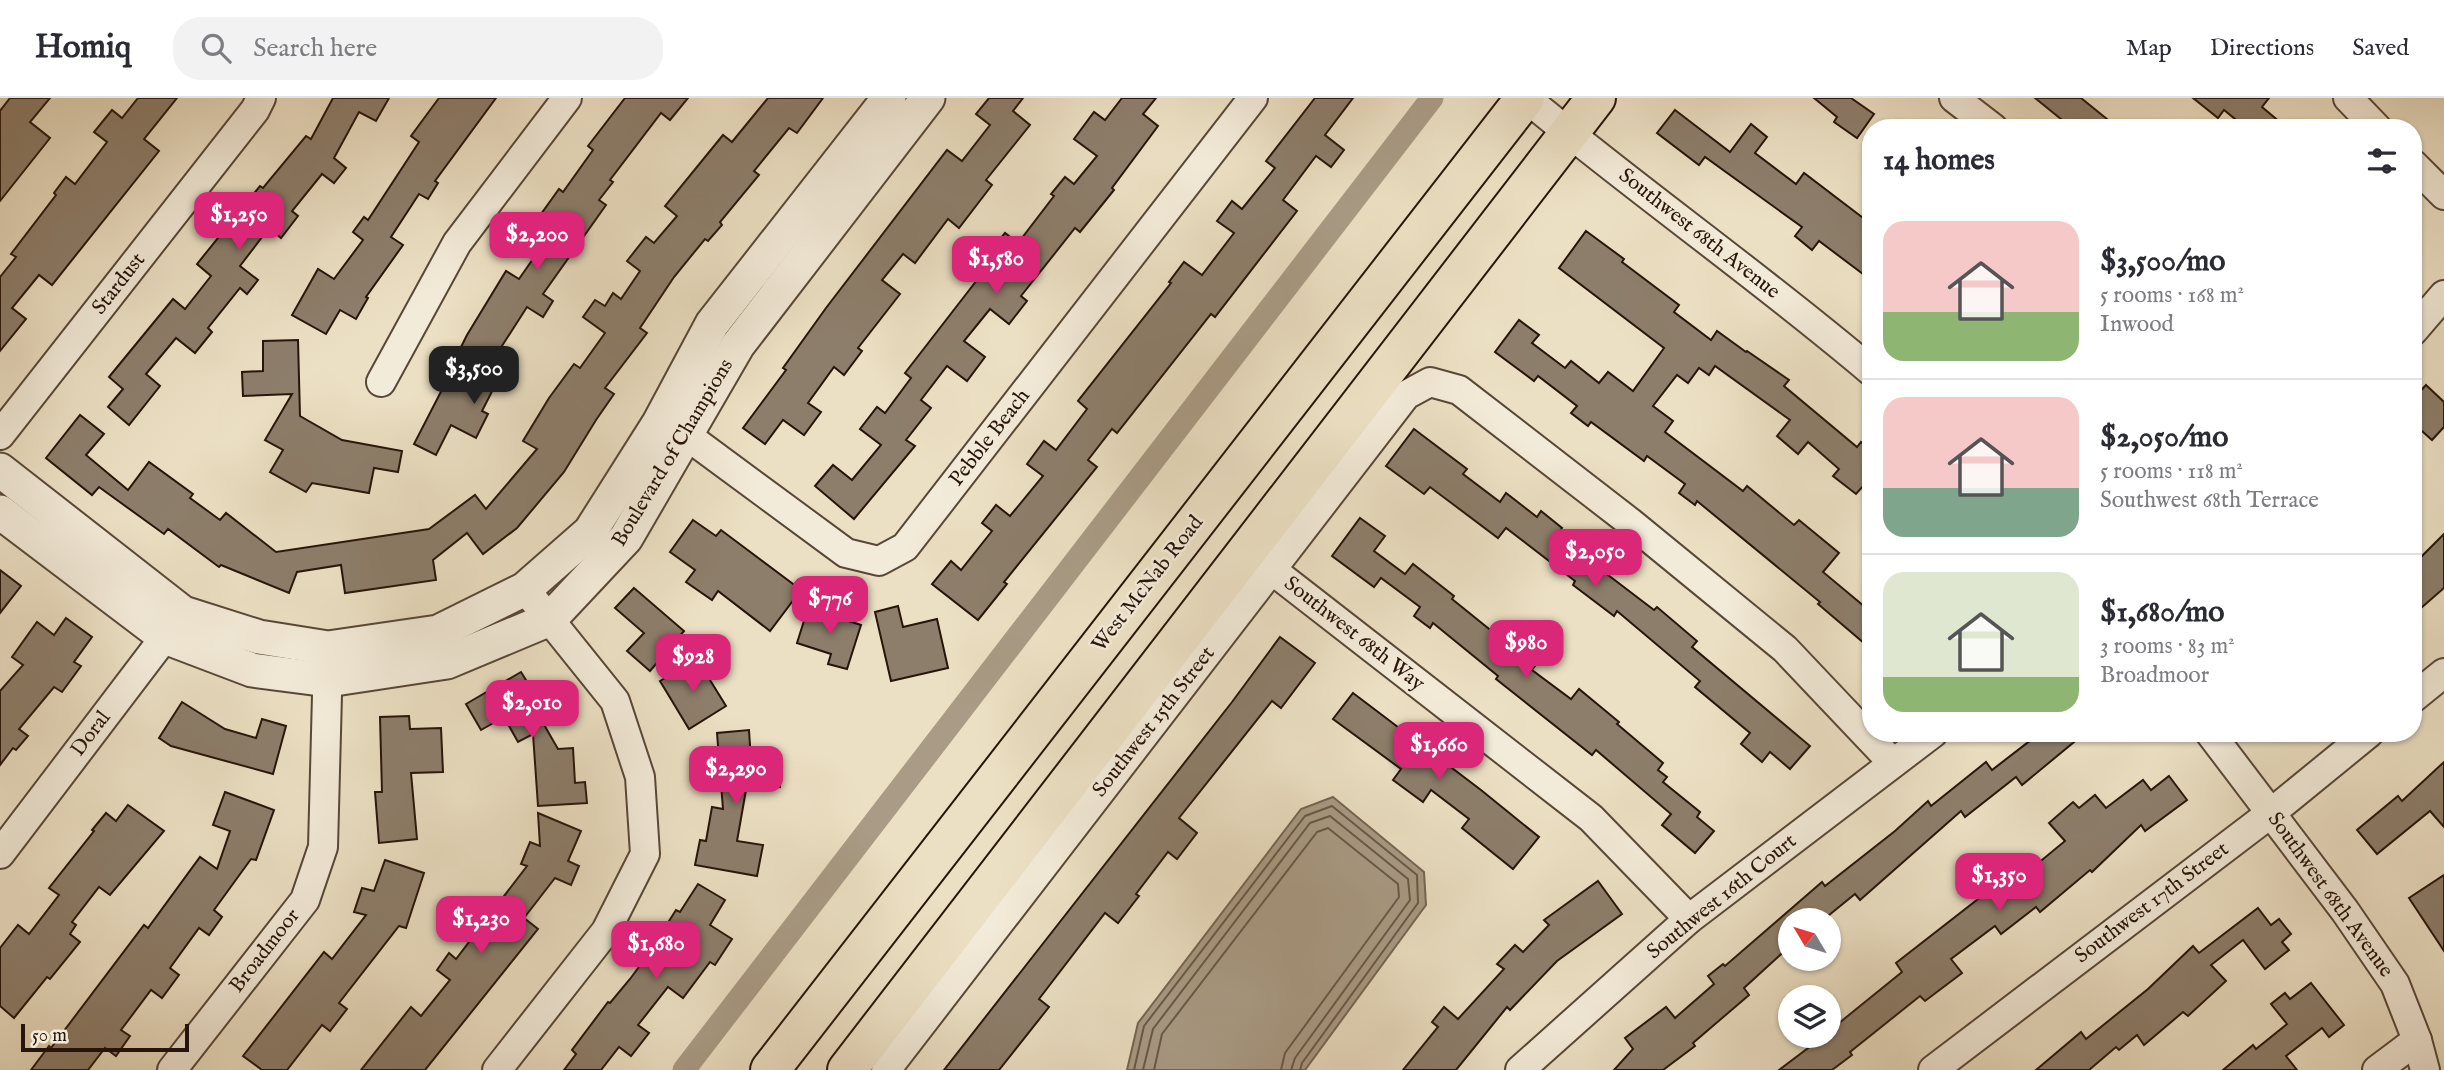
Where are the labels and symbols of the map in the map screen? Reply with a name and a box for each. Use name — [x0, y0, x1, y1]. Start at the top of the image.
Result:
street label: Southwest 68th Avenue — [1613, 162, 1785, 306]
pin: $1,250 — [182, 192, 296, 252]
pin: $2,200 — [480, 212, 594, 272]
pin: $1,580 — [939, 236, 1053, 296]
street label: Stardust — [86, 248, 152, 320]
pin: $3,500 — [417, 346, 531, 406]
street label: Boulevard of Champions — [606, 354, 740, 552]
street label: Pebble Beach — [943, 384, 1037, 492]
street label: West McNab Road — [1086, 510, 1210, 658]
pin: $2,050 — [1538, 530, 1652, 589]
street label: Southwest 68th Way — [1278, 571, 1430, 698]
pin: $776 — [789, 576, 871, 636]
pin: $980 — [1485, 620, 1567, 680]
pin: $928 — [652, 634, 734, 694]
street label: Southwest 15th Street — [1087, 641, 1221, 803]
pin: $2,010 — [475, 680, 589, 740]
street label: Doral — [65, 705, 117, 762]
pin: $1,660 — [1382, 722, 1496, 782]
pin: $2,290 — [679, 746, 793, 806]
street label: Southwest 68th Avenue — [2261, 807, 2399, 983]
street label: Southwest 16th Court — [1642, 828, 1802, 966]
street label: Southwest 17th Street — [2069, 836, 2235, 970]
pin: $1,350 — [1942, 854, 2056, 913]
pin: $1,230 — [424, 896, 538, 956]
street label: Broadmoor — [224, 903, 306, 999]
north arrow — [1778, 908, 1841, 971]
pin: $1,680 — [599, 922, 713, 981]
scale bar — [21, 1021, 189, 1053]

